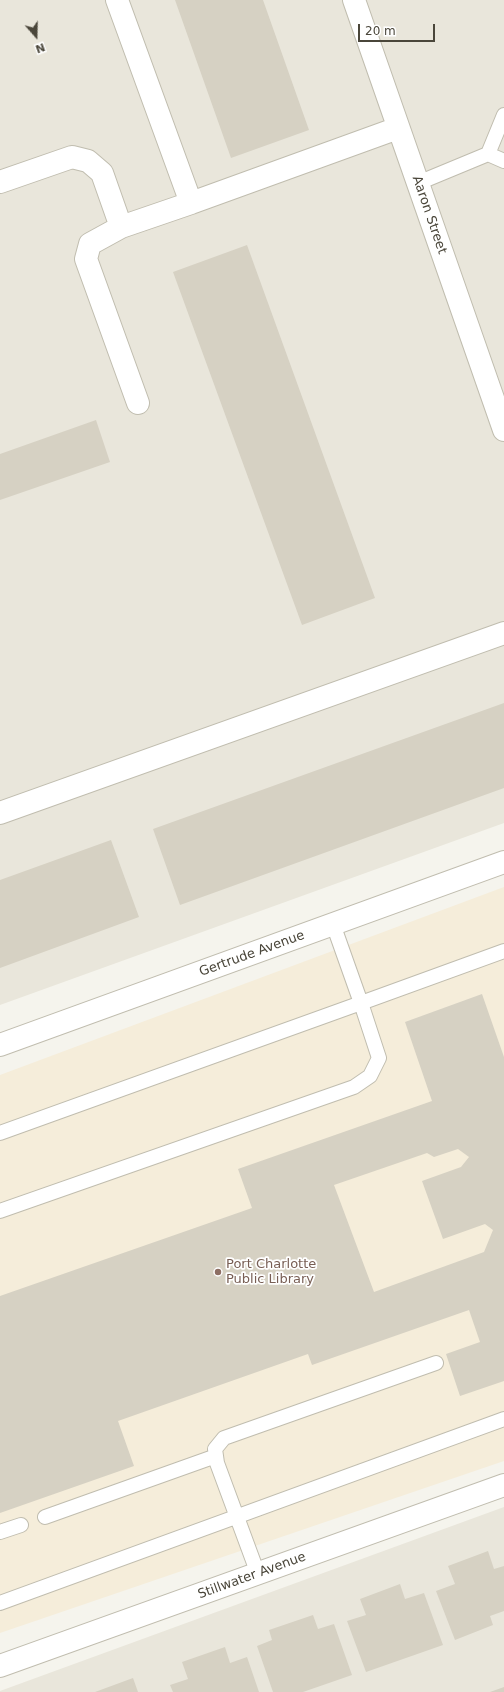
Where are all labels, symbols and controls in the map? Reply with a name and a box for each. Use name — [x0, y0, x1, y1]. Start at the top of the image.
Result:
north arrow — [16, 16, 56, 56]
scale bar — [360, 16, 437, 42]
text: 20 m — [365, 24, 396, 38]
text: N — [34, 40, 47, 55]
street label: Aaron Street — [408, 174, 450, 256]
street label: Gertrude Avenue — [197, 928, 307, 980]
place label: Port Charlotte Public Library — [226, 1257, 316, 1288]
marker: Port Charlotte Public Library — [213, 1267, 223, 1277]
street label: Stillwater Avenue — [196, 1549, 308, 1603]

